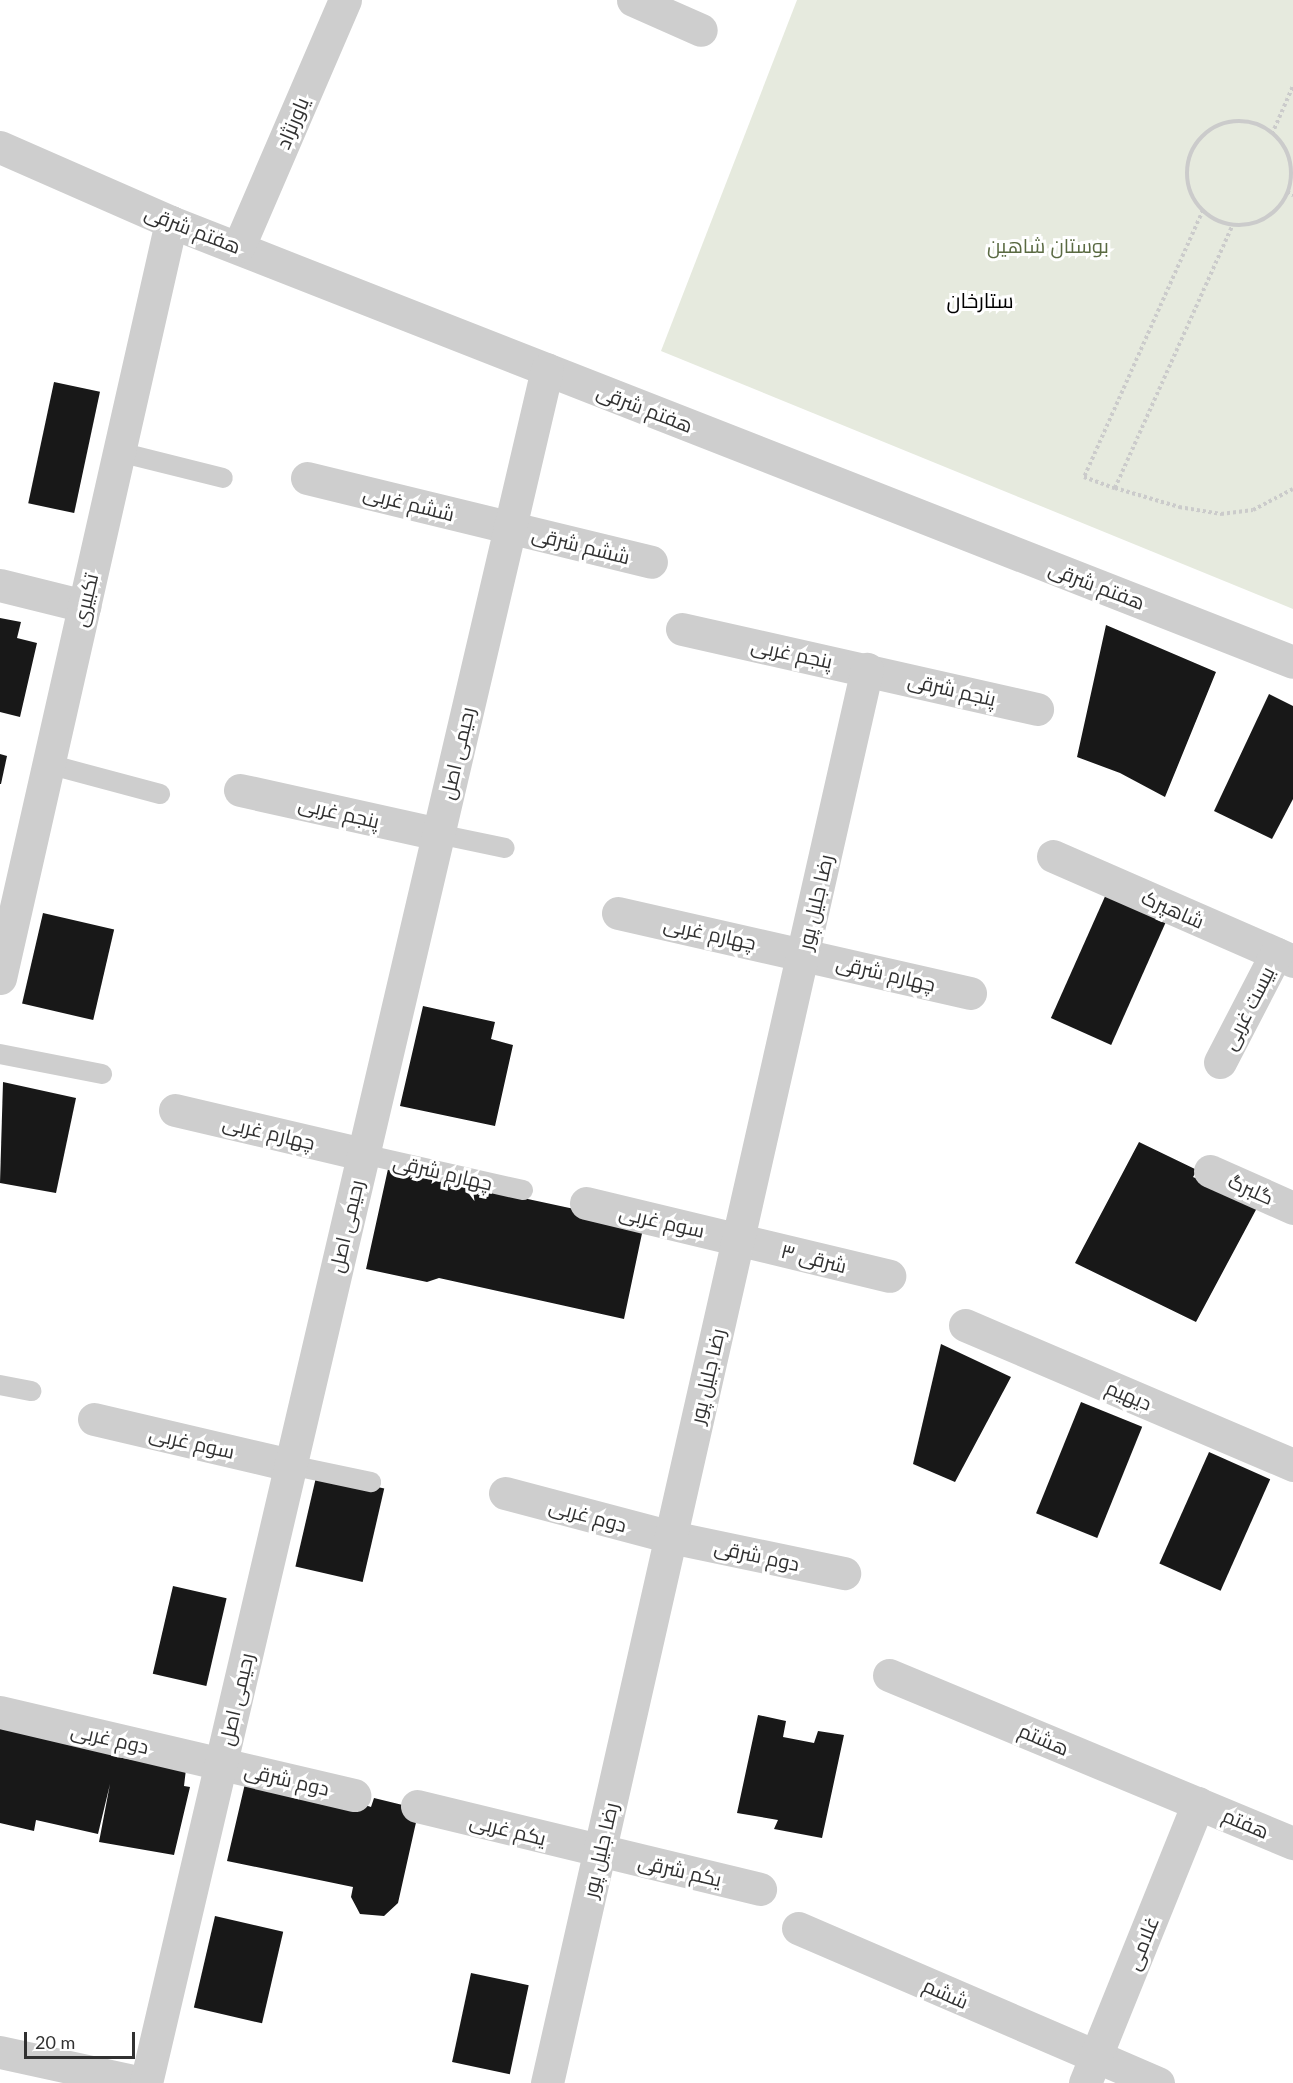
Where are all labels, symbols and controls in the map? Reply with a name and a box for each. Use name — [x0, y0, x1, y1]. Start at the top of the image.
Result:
street label: یاورنژاد — [270, 94, 314, 152]
street label: هفتم شرقی — [142, 200, 244, 258]
park label: بوستان شاهین — [987, 233, 1109, 257]
district label: ستارخان — [946, 287, 1014, 313]
street label: هفتم شرقی — [594, 379, 696, 437]
street label: ششم غربی — [361, 480, 457, 526]
street label: ششم شرقی — [530, 521, 632, 569]
street label: هفتم شرقی — [1046, 556, 1148, 614]
street label: تکبیری — [67, 571, 103, 629]
street label: پنجم غربی — [749, 633, 835, 673]
street label: پنجم شرقی — [906, 667, 998, 711]
street label: رحیمی اصل — [435, 704, 479, 802]
street label: پنجم غربی — [296, 791, 382, 833]
street label: رضا جلیل پور — [792, 852, 838, 952]
street label: شاهپرک — [1138, 885, 1208, 933]
street label: چهارم غربی — [662, 911, 758, 955]
street label: چهارم شرقی — [834, 950, 938, 996]
street label: بیست غربی — [1217, 962, 1279, 1054]
street label: چهارم غربی — [221, 1110, 317, 1154]
street label: چهارم شرقی — [391, 1149, 495, 1195]
street label: گلبرگ — [1225, 1168, 1277, 1210]
street label: رحیمی اصل — [324, 1177, 368, 1275]
street label: سوم غربی — [617, 1200, 707, 1242]
street label: ۳ شرقی — [779, 1238, 849, 1278]
street label: رضا جلیل پور — [684, 1326, 730, 1426]
street label: دیهیم — [1103, 1375, 1155, 1415]
street label: سوم غربی — [147, 1421, 237, 1463]
street label: دوم غربی — [547, 1493, 629, 1537]
street label: دوم شرقی — [712, 1534, 802, 1576]
street label: رحیمی اصل — [214, 1650, 258, 1748]
street label: دوم غربی — [69, 1717, 151, 1759]
street label: هشتم — [1015, 1718, 1073, 1760]
street label: دوم شرقی — [242, 1758, 332, 1800]
street label: رضا جلیل پور — [577, 1800, 623, 1900]
street label: هفتم — [1219, 1803, 1273, 1843]
street label: یکم غربی — [467, 1808, 549, 1850]
street label: یکم شرقی — [636, 1849, 724, 1891]
street label: غلامی — [1120, 1913, 1164, 1973]
street label: ششم — [920, 1972, 972, 2014]
scale bar — [27, 2020, 138, 2058]
text: 20 m — [35, 2031, 75, 2053]

